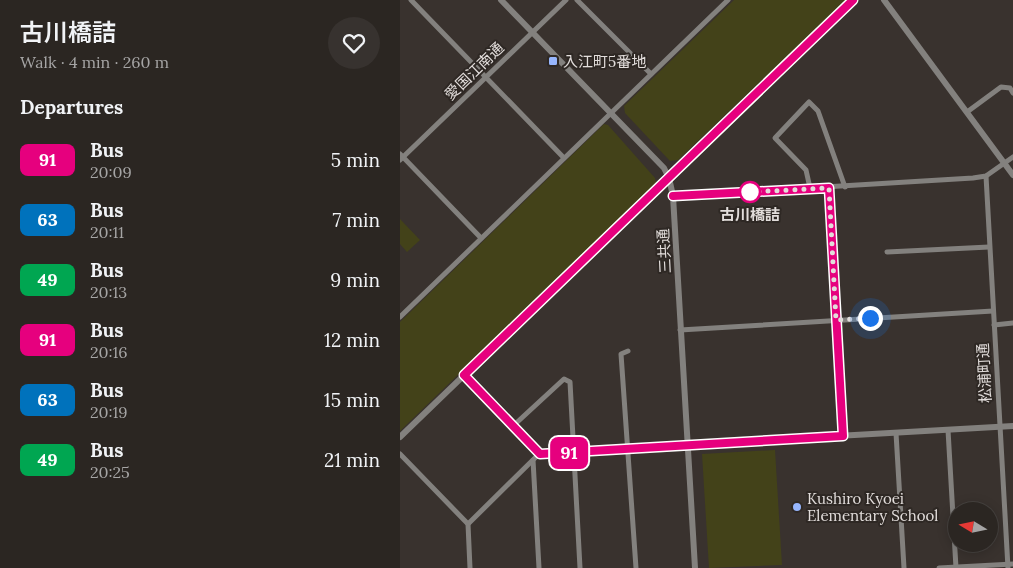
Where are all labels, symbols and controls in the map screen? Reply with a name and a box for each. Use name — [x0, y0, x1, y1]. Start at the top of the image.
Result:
text: 古川橋詰 — [20, 17, 116, 48]
button: heart — [328, 17, 380, 69]
street label: 愛国江南通 — [440, 38, 508, 104]
text: Walk · 4 min · 260 m — [20, 52, 169, 72]
place label: 入江町5番地 — [563, 52, 646, 71]
marker: 入江町5番地 — [547, 55, 559, 67]
text: Departures — [20, 95, 123, 119]
text: Bus — [90, 138, 123, 162]
text: 91 — [39, 148, 56, 171]
text: 5 min — [331, 148, 380, 172]
text: 20:09 — [90, 162, 132, 182]
marker: 古川橋詰 — [739, 181, 761, 203]
text: Bus — [90, 198, 123, 222]
place label: 古川橋詰 — [720, 205, 780, 224]
text: 63 — [37, 208, 58, 231]
text: 7 min — [332, 208, 380, 232]
text: 20:11 — [90, 222, 124, 242]
street label: 三共通 — [653, 228, 675, 274]
text: Bus — [90, 258, 123, 282]
text: 49 — [37, 268, 58, 291]
text: 9 min — [330, 268, 380, 292]
text: 20:13 — [90, 282, 127, 302]
your location — [858, 306, 883, 331]
text: Bus — [90, 318, 123, 342]
text: 91 — [39, 328, 56, 351]
text: 12 min — [324, 328, 380, 352]
text: 20:16 — [90, 342, 128, 362]
street label: 松浦町通 — [973, 343, 995, 403]
text: Bus — [90, 378, 123, 402]
text: 63 — [37, 388, 58, 411]
text: 15 min — [324, 388, 380, 412]
text: 20:19 — [90, 402, 128, 422]
line badge: 91 — [546, 437, 592, 469]
text: Bus — [90, 438, 123, 462]
text: 91 — [560, 441, 578, 464]
text: 49 — [37, 448, 58, 471]
text: 21 min — [324, 448, 380, 472]
text: 20:25 — [90, 462, 130, 482]
place label: Kushiro Kyoei Elementary School — [807, 489, 938, 525]
marker: Kushiro Kyoei Elementary School — [791, 501, 803, 513]
north arrow — [948, 502, 998, 552]
map controls — [948, 502, 998, 552]

